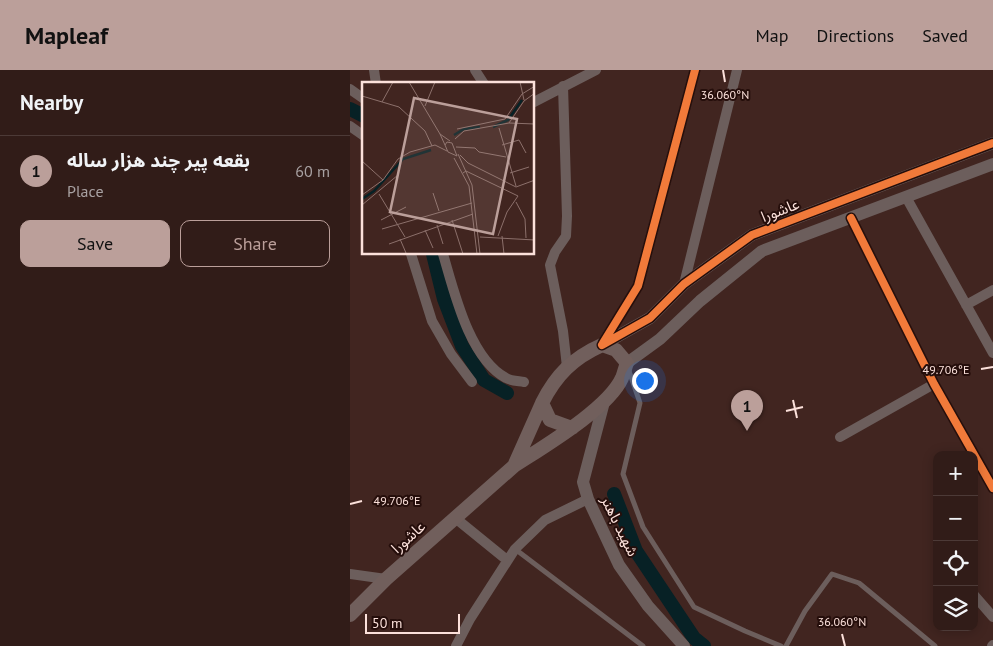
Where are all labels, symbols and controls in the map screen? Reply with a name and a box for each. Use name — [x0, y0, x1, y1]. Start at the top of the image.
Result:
text: Mapleaf — [25, 20, 108, 51]
text: Map — [756, 24, 788, 47]
text: Directions — [816, 24, 894, 47]
text: Saved — [922, 24, 968, 47]
inset map — [362, 82, 535, 255]
text: 36.060°N — [701, 87, 749, 102]
text: Nearby — [20, 89, 83, 116]
text: بقعه پیر چند هزار ساله — [67, 148, 250, 172]
text: 1 — [31, 161, 41, 181]
text: 60 m — [295, 161, 330, 181]
text: Place — [67, 181, 104, 201]
street label: عاشورا — [758, 194, 802, 226]
button: Save — [20, 220, 170, 267]
button: Share — [180, 220, 330, 267]
text: 49.706°E — [923, 362, 969, 377]
your location — [632, 368, 658, 394]
pin: 1 — [731, 390, 763, 431]
map controls — [933, 451, 978, 631]
button: + — [933, 451, 978, 496]
street label: شهید باهنر — [597, 492, 643, 560]
text: 49.706°E — [374, 493, 420, 508]
button: − — [933, 496, 978, 541]
street label: عاشورا — [387, 516, 429, 557]
button: locate — [933, 541, 978, 586]
button: layers — [933, 586, 978, 631]
scale bar — [365, 611, 460, 634]
text: 50 m — [372, 614, 402, 632]
text: 36.060°N — [818, 614, 866, 629]

